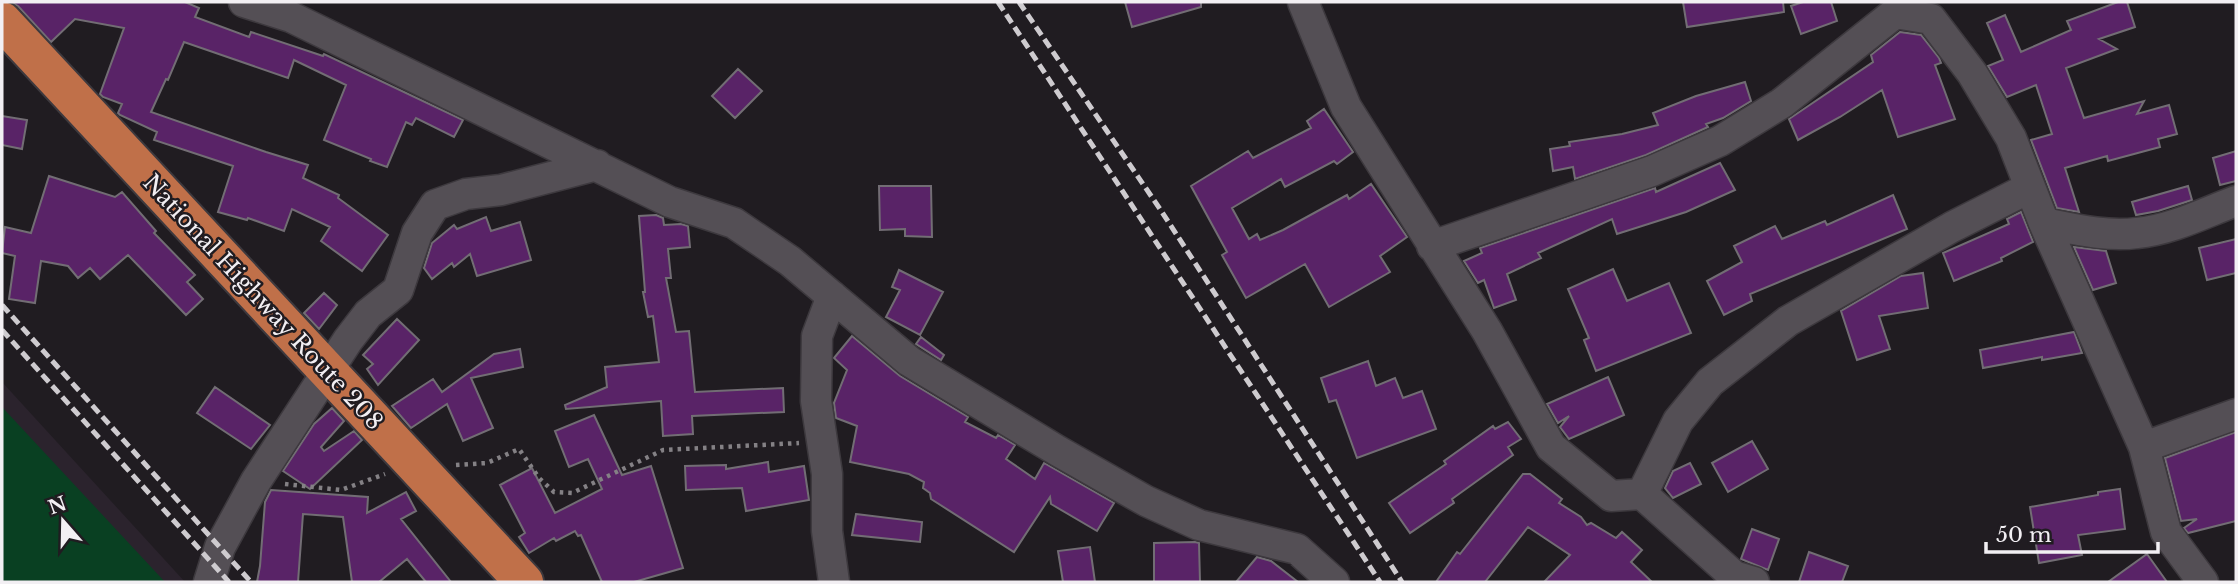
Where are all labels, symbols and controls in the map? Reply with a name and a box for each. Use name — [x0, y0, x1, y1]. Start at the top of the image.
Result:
street label: National Highway Route 208 — [137, 169, 389, 435]
north arrow — [28, 486, 98, 556]
text: N — [45, 492, 70, 519]
scale bar — [1986, 510, 2158, 554]
text: 50 m — [1996, 522, 2052, 548]

